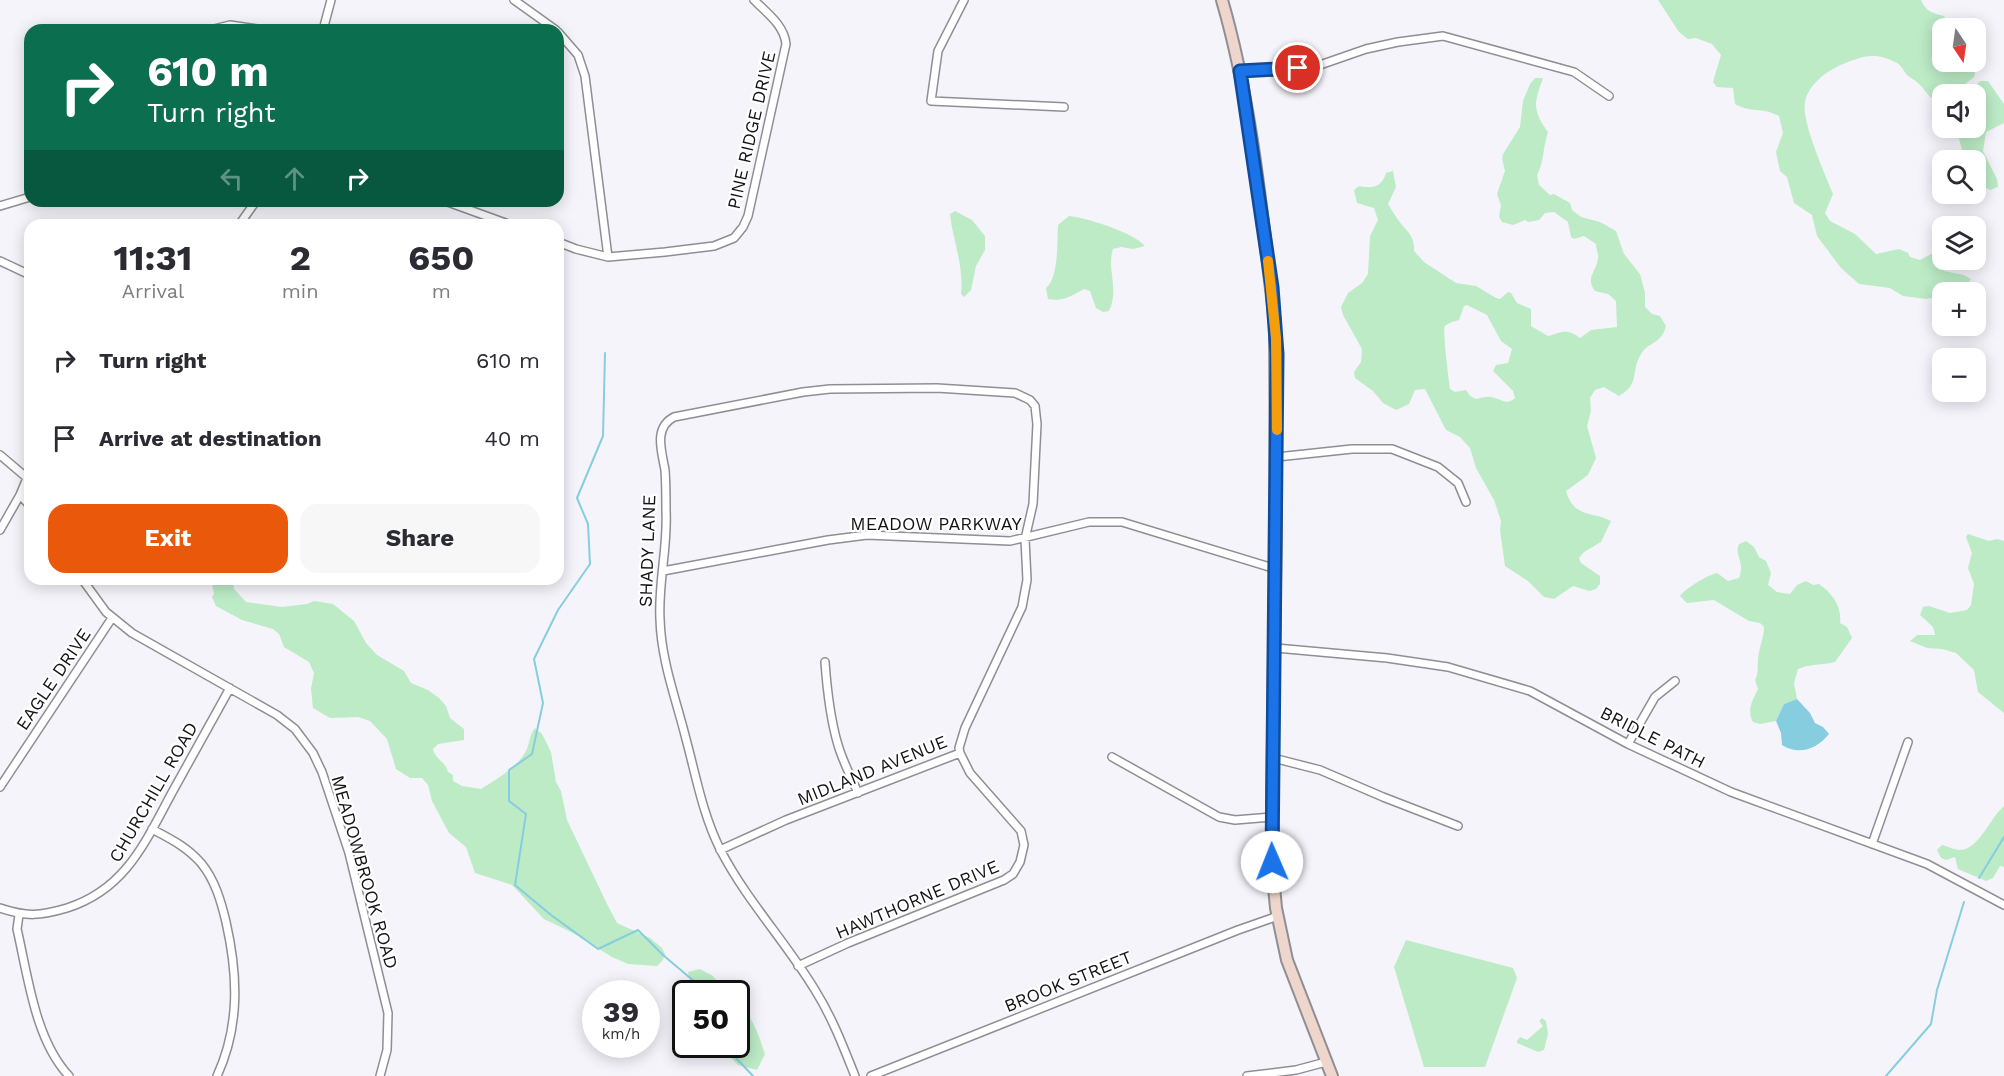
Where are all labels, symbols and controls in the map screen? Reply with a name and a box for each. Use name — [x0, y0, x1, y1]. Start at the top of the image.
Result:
north arrow — [1932, 18, 1986, 72]
map controls — [1932, 18, 1986, 402]
pin — [1272, 42, 1323, 93]
text: 610 m — [147, 47, 269, 96]
icon: right — [48, 48, 126, 126]
street label: PINE RIDGE DRIVE — [723, 49, 779, 211]
icon: arrive — [1281, 51, 1314, 84]
button: sound — [1932, 84, 1986, 138]
text: Turn right — [147, 97, 276, 129]
button: search — [1932, 150, 1986, 204]
icon: left — [215, 162, 248, 195]
icon: ahead — [278, 162, 311, 195]
icon: right — [341, 162, 374, 195]
button: layers — [1932, 216, 1986, 270]
text: 11:31 — [114, 237, 192, 279]
text: 2 — [289, 237, 311, 279]
text: 650 — [408, 237, 474, 279]
text: Arrival — [122, 279, 184, 303]
text: min — [282, 279, 319, 303]
text: m — [432, 279, 451, 303]
button: + — [1932, 282, 1986, 336]
icon: right — [48, 344, 81, 377]
text: Turn right — [99, 348, 206, 373]
text: 610 m — [476, 348, 540, 373]
button: − — [1932, 348, 1986, 402]
icon: arrive — [48, 422, 81, 455]
text: Arrive at destination — [99, 426, 322, 451]
text: 40 m — [484, 426, 540, 451]
street label: SHADY LANE — [635, 495, 659, 607]
button: Exit — [48, 504, 288, 573]
button: Share — [300, 504, 540, 573]
street label: MEADOW PARKWAY — [850, 513, 1022, 534]
street label: EAGLE DRIVE — [11, 624, 95, 734]
street label: BRIDLE PATH — [1597, 702, 1709, 772]
street label: CHURCHILL ROAD — [104, 718, 202, 866]
street label: MIDLAND AVENUE — [794, 730, 950, 810]
street label: MEADOWBROOK ROAD — [327, 773, 403, 971]
position arrow — [1240, 830, 1304, 894]
street label: HAWTHORNE DRIVE — [832, 855, 1002, 943]
street label: BROOK STREET — [1001, 946, 1135, 1016]
speed limit sign: 50 — [672, 980, 750, 1058]
text: 39 — [603, 994, 639, 1029]
text: km/h — [602, 1025, 640, 1043]

